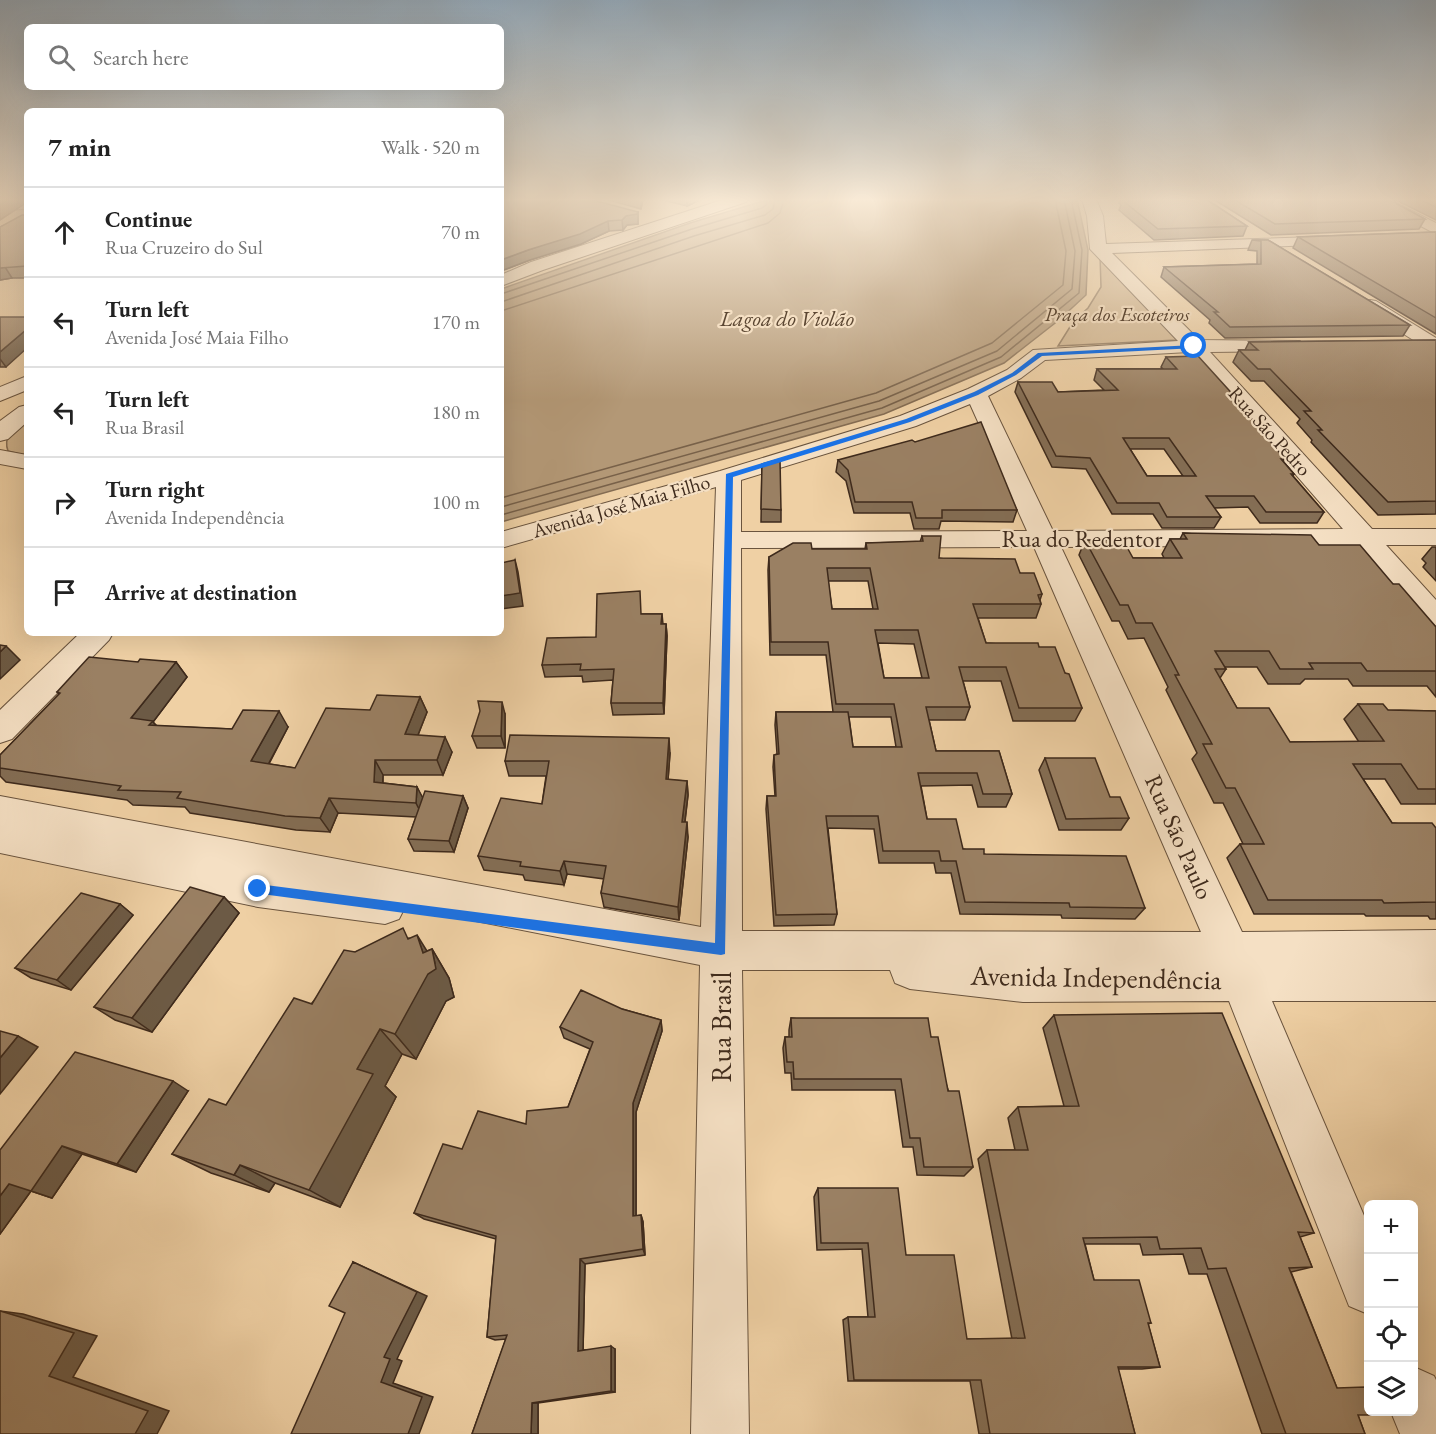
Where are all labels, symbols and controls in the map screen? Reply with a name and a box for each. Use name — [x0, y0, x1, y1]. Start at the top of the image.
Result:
search box — [24, 24, 504, 90]
icon: search — [45, 41, 78, 74]
text: Search here — [93, 43, 188, 72]
text: 7 min — [48, 130, 111, 164]
text: Walk · 520 m — [381, 134, 480, 160]
text: Continue — [105, 205, 192, 234]
icon: ahead — [48, 216, 81, 249]
text: 70 m — [441, 219, 480, 245]
text: Rua Cruzeiro do Sul — [105, 234, 263, 260]
text: Turn left — [105, 295, 189, 324]
park label: Praça dos Escoteiros — [1045, 301, 1190, 327]
water label: Lagoa do Violão — [719, 304, 854, 333]
icon: left — [48, 306, 81, 339]
text: 170 m — [432, 309, 480, 335]
text: Avenida José Maia Filho — [105, 324, 289, 350]
route start — [1180, 332, 1206, 358]
street label: Rua São Pedro — [1223, 381, 1317, 481]
text: Turn left — [105, 385, 189, 414]
icon: left — [48, 396, 81, 429]
text: 180 m — [432, 399, 480, 425]
text: Rua Brasil — [105, 414, 184, 440]
street label: Avenida José Maia Filho — [528, 468, 713, 544]
text: Turn right — [105, 475, 204, 504]
icon: right — [48, 486, 81, 519]
text: 100 m — [432, 489, 480, 515]
text: Avenida Independência — [105, 504, 285, 530]
street label: Rua do Redentor — [1002, 523, 1162, 554]
icon: arrive — [48, 576, 81, 609]
text: Arrive at destination — [105, 578, 297, 607]
street label: Rua São Paulo — [1138, 770, 1221, 904]
route end — [244, 875, 270, 901]
street label: Avenida Independência — [969, 957, 1223, 997]
street label: Rua Brasil — [703, 971, 739, 1083]
map controls — [1364, 1200, 1418, 1416]
button: + — [1364, 1200, 1418, 1254]
button: − — [1364, 1254, 1418, 1308]
button: locate — [1364, 1308, 1418, 1362]
button: layers — [1364, 1362, 1418, 1416]

